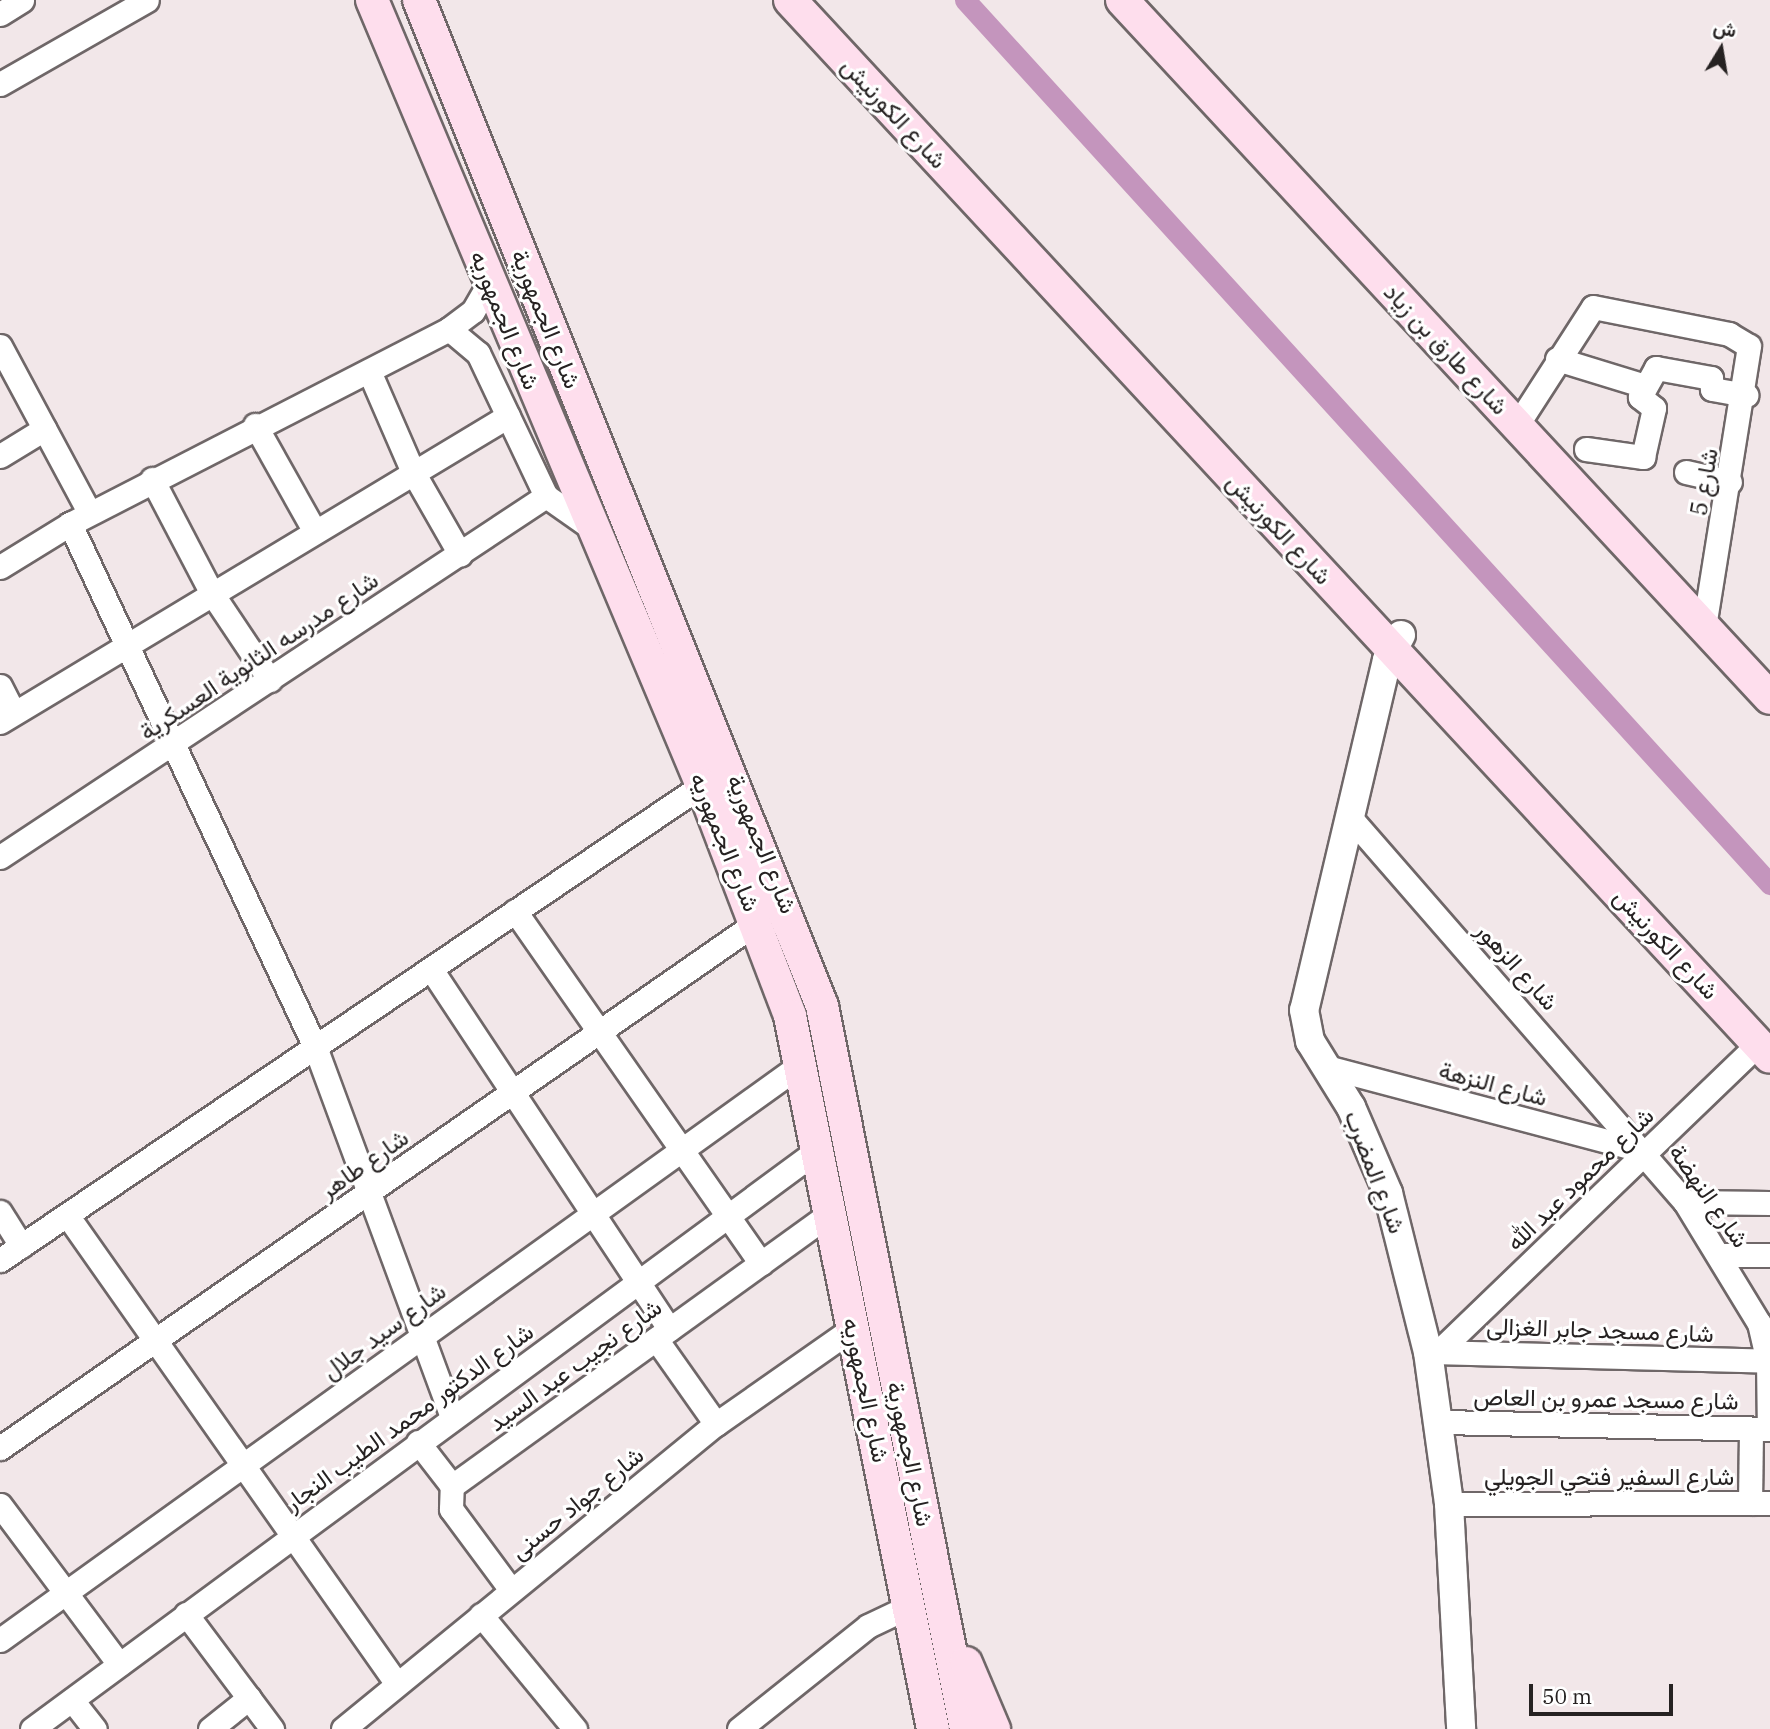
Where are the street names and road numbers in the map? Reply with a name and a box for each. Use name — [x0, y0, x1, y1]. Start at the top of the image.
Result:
street label: شارع الكورنيش — [835, 52, 953, 174]
street label: شارع الجمهورية — [505, 245, 587, 393]
street label: شارع الجمهوريه — [464, 246, 546, 394]
street label: شارع طارق بن زياد — [1378, 277, 1514, 421]
street label: شارع 5 — [1684, 446, 1724, 518]
street label: شارع الكورنيش — [1220, 468, 1338, 590]
street label: شارع مدرسه الثانوية العسكرية — [134, 565, 384, 747]
street label: شارع الجمهوريه — [684, 768, 766, 916]
street label: شارع الجمهورية — [721, 770, 803, 918]
street label: شارع الكورنيش — [1607, 883, 1725, 1005]
street label: شارع الزهور — [1470, 916, 1564, 1016]
street label: شارع النزهة — [1436, 1056, 1550, 1112]
street label: شارع محمود عبد الله — [1500, 1101, 1660, 1257]
street label: شارع المضرب — [1338, 1107, 1412, 1237]
street label: شارع طاهر — [314, 1123, 414, 1205]
street label: شارع النهضة — [1663, 1139, 1755, 1253]
street label: شارع سيد جلال — [317, 1277, 451, 1385]
street label: شارع نجيب عبد السيد — [483, 1293, 667, 1437]
street label: شارع مسجد جابر الغزالى — [1486, 1312, 1714, 1348]
street label: شارع الجمهوريه — [837, 1315, 895, 1465]
street label: شارع الدكتور محمد الطيب النجار — [279, 1317, 539, 1517]
street label: شارع الجمهورية — [881, 1379, 939, 1529]
street label: شارع مسجد عمرو بن العاص — [1473, 1382, 1739, 1416]
street label: شارع جواد حسنى — [505, 1440, 649, 1566]
street label: شارع السفير فتحي الجويلي — [1484, 1463, 1734, 1491]

